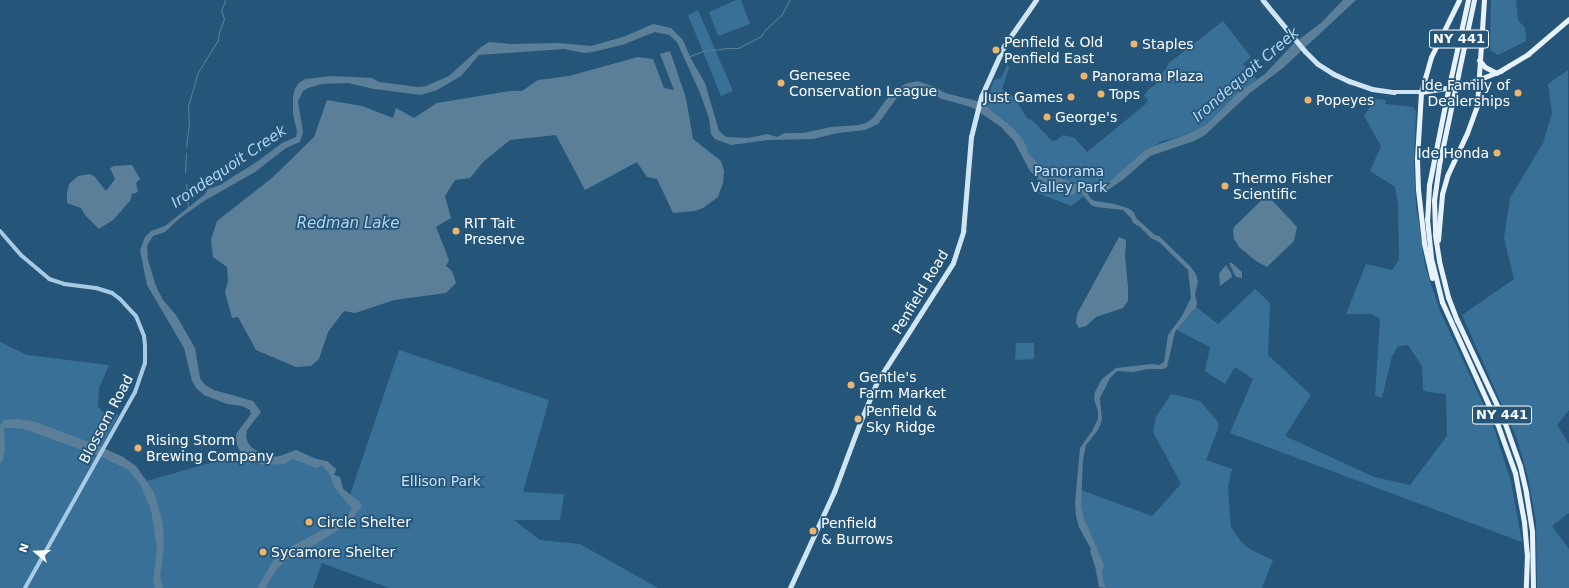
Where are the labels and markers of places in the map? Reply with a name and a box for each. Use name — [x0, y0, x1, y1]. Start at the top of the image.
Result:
place label: Penfield & Old Penfield East — [1004, 34, 1103, 66]
place label: Staples — [1142, 36, 1194, 52]
marker: Staples — [1129, 39, 1139, 49]
marker: Penfield & Old Penfield East — [991, 45, 1001, 55]
place label: Genesee Conservation League — [789, 67, 937, 100]
place label: Panorama Plaza — [1092, 68, 1204, 84]
marker: Panorama Plaza — [1079, 71, 1089, 81]
place label: Ide Family of Dealerships — [1421, 77, 1510, 110]
marker: Genesee Conservation League — [776, 78, 786, 88]
place label: Tops — [1109, 86, 1140, 102]
marker: Ide Family of Dealerships — [1513, 88, 1523, 98]
place label: Just Games — [984, 89, 1063, 105]
marker: Tops — [1096, 89, 1106, 99]
marker: Just Games — [1066, 92, 1076, 102]
place label: Popeyes — [1316, 92, 1374, 108]
marker: Popeyes — [1303, 95, 1313, 105]
place label: George's — [1055, 109, 1117, 125]
marker: George's — [1042, 112, 1052, 122]
place label: Ide Honda — [1417, 145, 1489, 161]
marker: Ide Honda — [1492, 148, 1502, 158]
place label: Thermo Fisher Scientific — [1233, 170, 1333, 202]
marker: Thermo Fisher Scientific — [1220, 181, 1230, 191]
place label: RIT Tait Preserve — [464, 215, 525, 248]
marker: RIT Tait Preserve — [451, 226, 461, 236]
place label: Gentle's Farm Market — [859, 369, 946, 402]
marker: Gentle's Farm Market — [846, 380, 856, 390]
place label: Penfield & Sky Ridge — [866, 403, 937, 436]
marker: Penfield & Sky Ridge — [853, 414, 863, 424]
place label: Rising Storm Brewing Company — [146, 432, 274, 464]
marker: Rising Storm Brewing Company — [133, 443, 143, 453]
place label: Circle Shelter — [317, 514, 411, 530]
place label: Penfield & Burrows — [821, 515, 893, 548]
marker: Circle Shelter — [304, 517, 314, 527]
marker: Penfield & Burrows — [808, 526, 818, 536]
place label: Sycamore Shelter — [271, 544, 395, 560]
marker: Sycamore Shelter — [258, 547, 268, 557]

